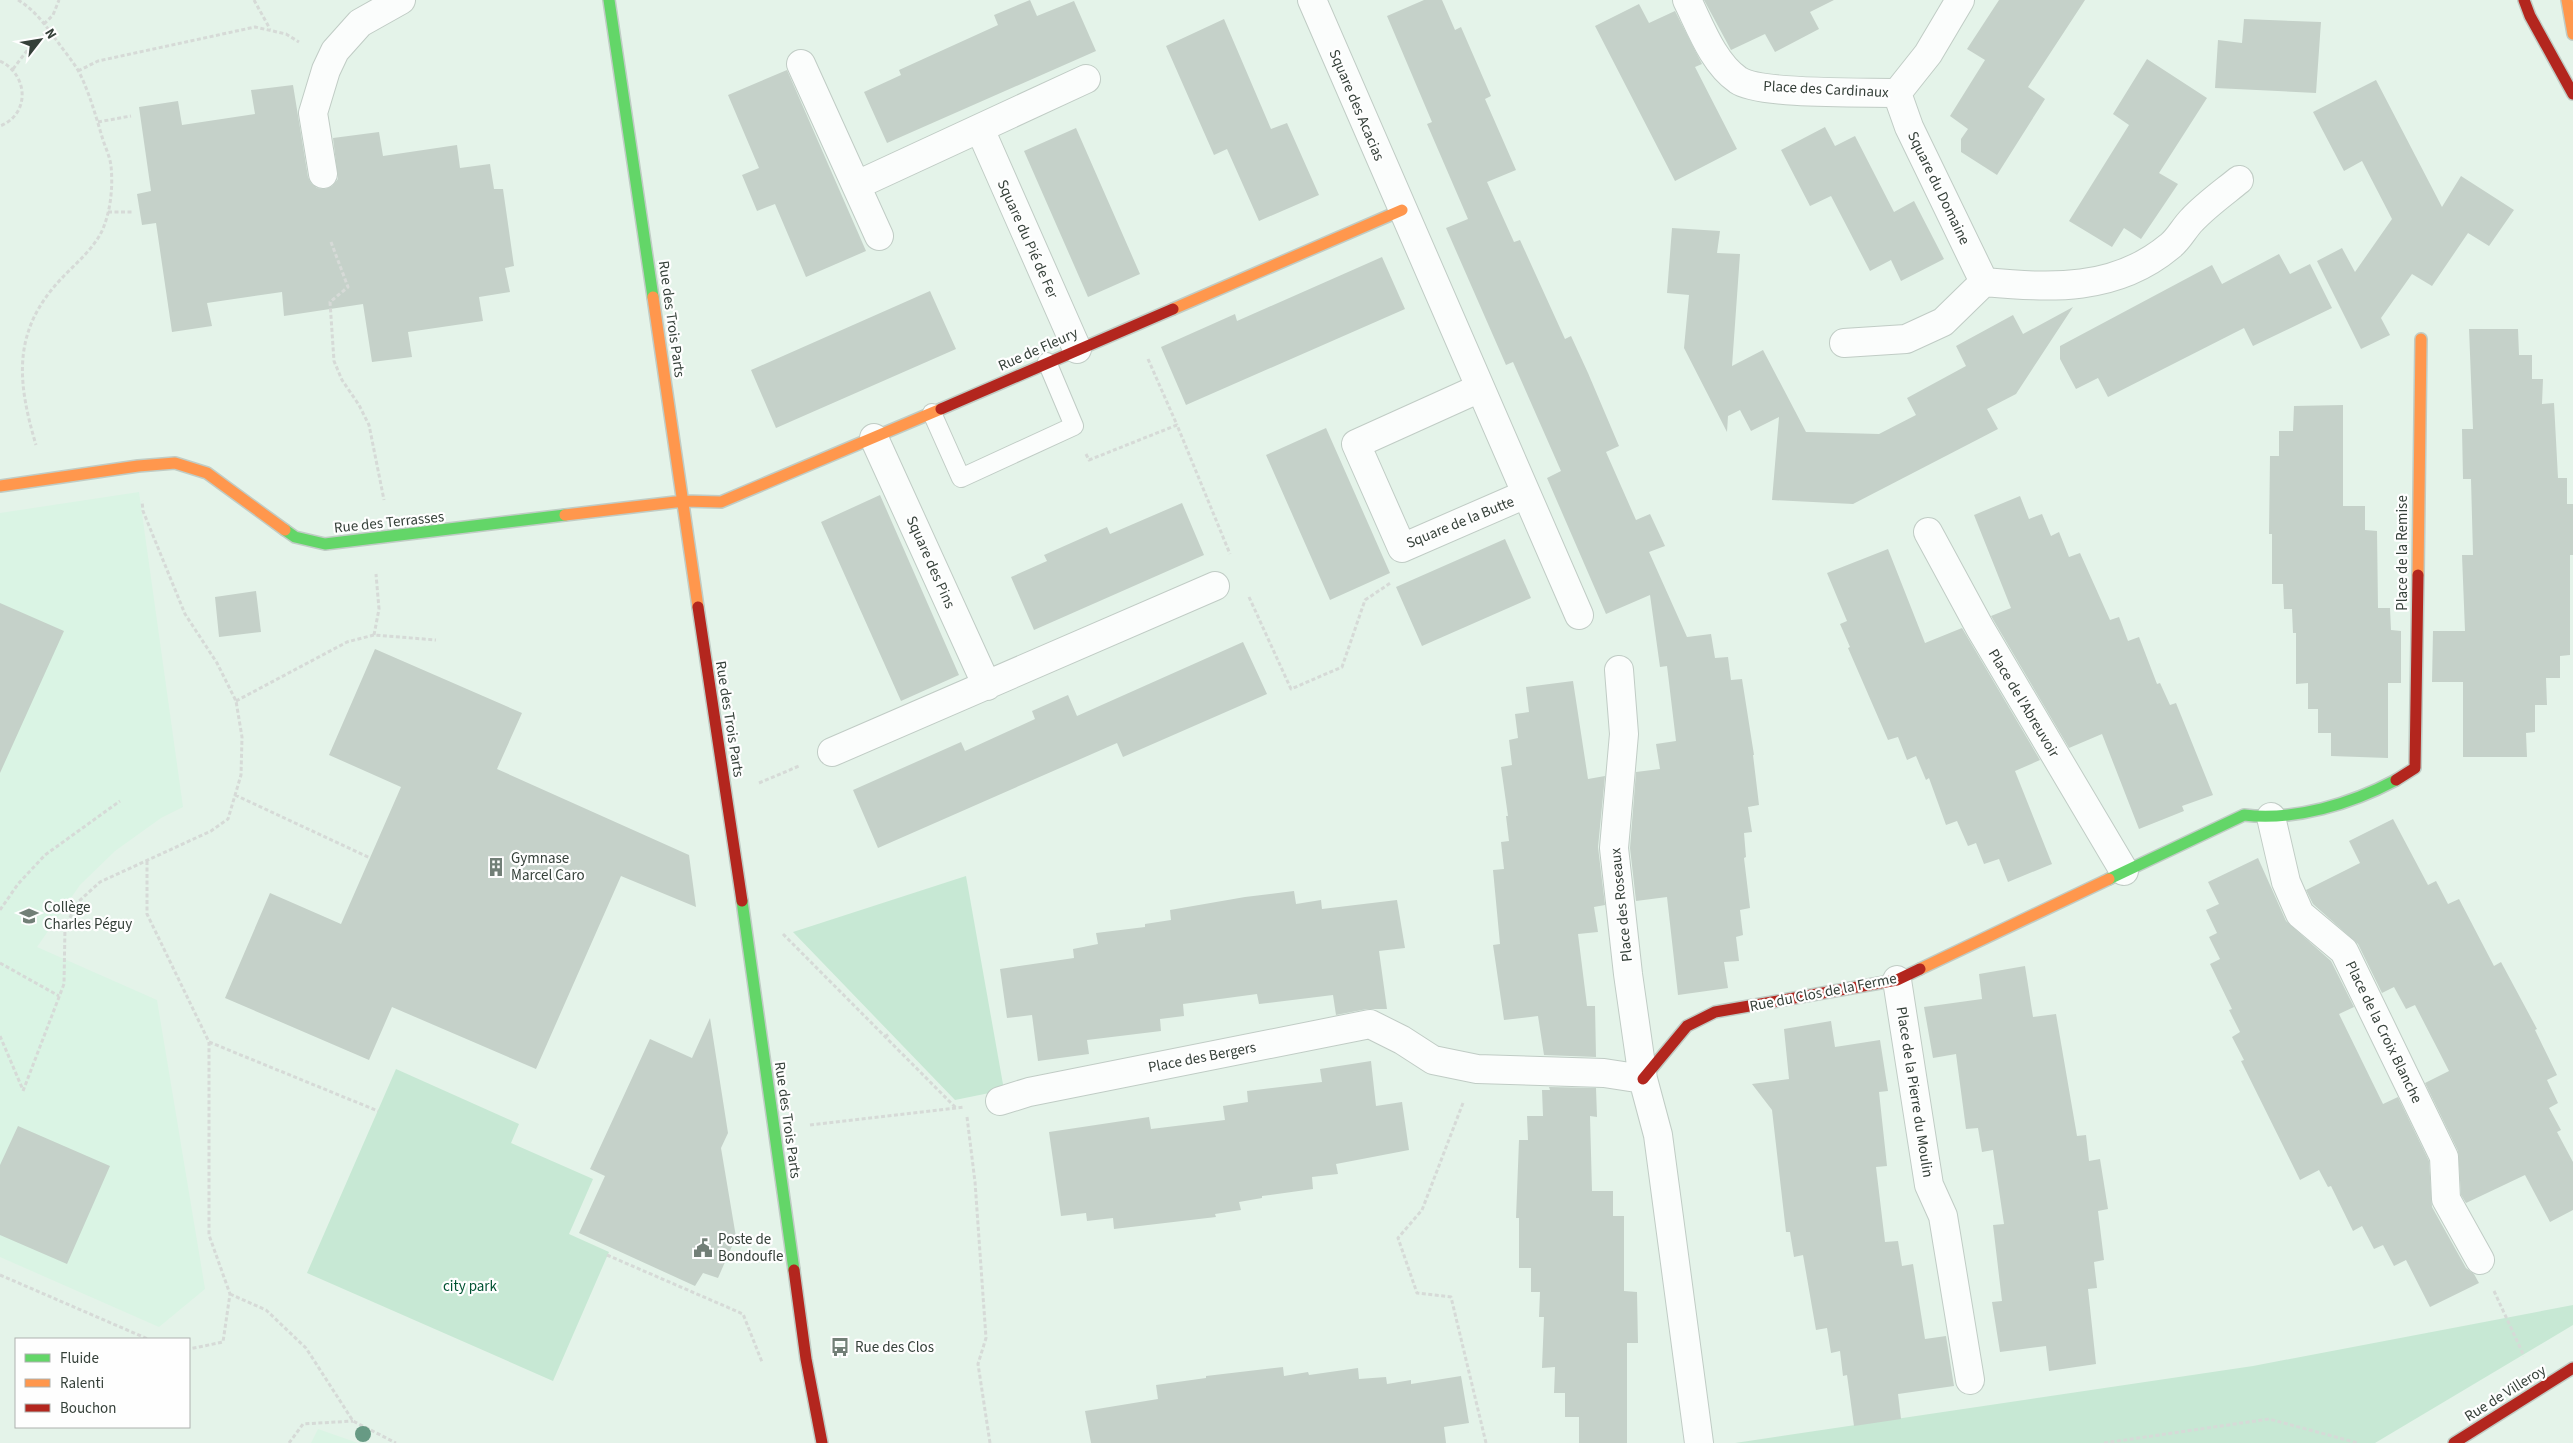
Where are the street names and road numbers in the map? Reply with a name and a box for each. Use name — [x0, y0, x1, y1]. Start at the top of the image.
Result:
street label: Square des Acacias — [1324, 46, 1390, 164]
street label: Place des Cardinaux — [1763, 76, 1890, 103]
street label: Square du Domaine — [1902, 128, 1975, 248]
street label: Square du Pié de Fer — [992, 176, 1064, 303]
street label: Rue des Trois Parts — [653, 259, 690, 379]
street label: Rue de Fleury — [995, 323, 1081, 376]
street label: Square de la Butte — [1403, 491, 1517, 554]
street label: Place de la Remise — [2392, 495, 2413, 611]
street label: Rue des Terrasses — [333, 506, 445, 539]
street label: Square des Pins — [901, 513, 960, 612]
street label: Place de l'Abreuvoir — [1983, 645, 2065, 762]
street label: Rue des Trois Parts — [710, 659, 749, 779]
street label: Place des Roseaux — [1605, 847, 1638, 963]
street label: Place de la Croix Blanche — [2340, 958, 2427, 1107]
street label: Rue du Clos de la Ferme — [1748, 968, 1898, 1017]
street label: Place de la Pierre du Moulin — [1891, 1005, 1938, 1179]
street label: Place des Bergers — [1146, 1037, 1258, 1078]
street label: Rue des Trois Parts — [769, 1060, 806, 1180]
street label: Rue de Villeroy — [2460, 1360, 2550, 1427]

